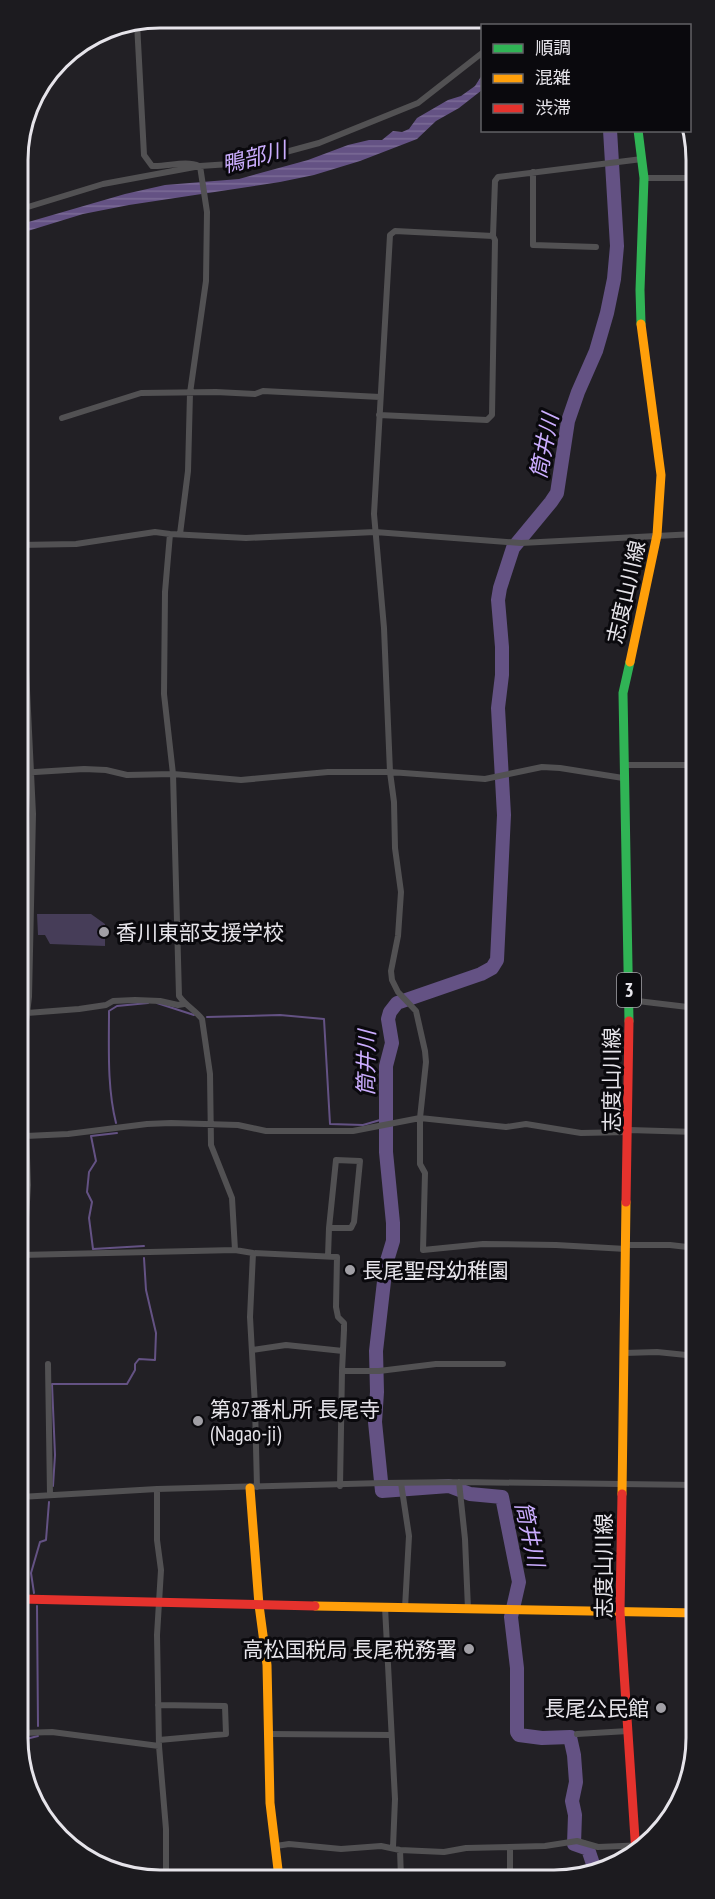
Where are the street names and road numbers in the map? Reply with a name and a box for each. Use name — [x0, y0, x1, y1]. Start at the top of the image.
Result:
street label: 志度山川線 — [601, 538, 651, 646]
road number: 3 — [617, 973, 641, 1007]
street label: 志度山川線 — [598, 1028, 625, 1133]
street label: 志度山川線 — [590, 1514, 617, 1619]

